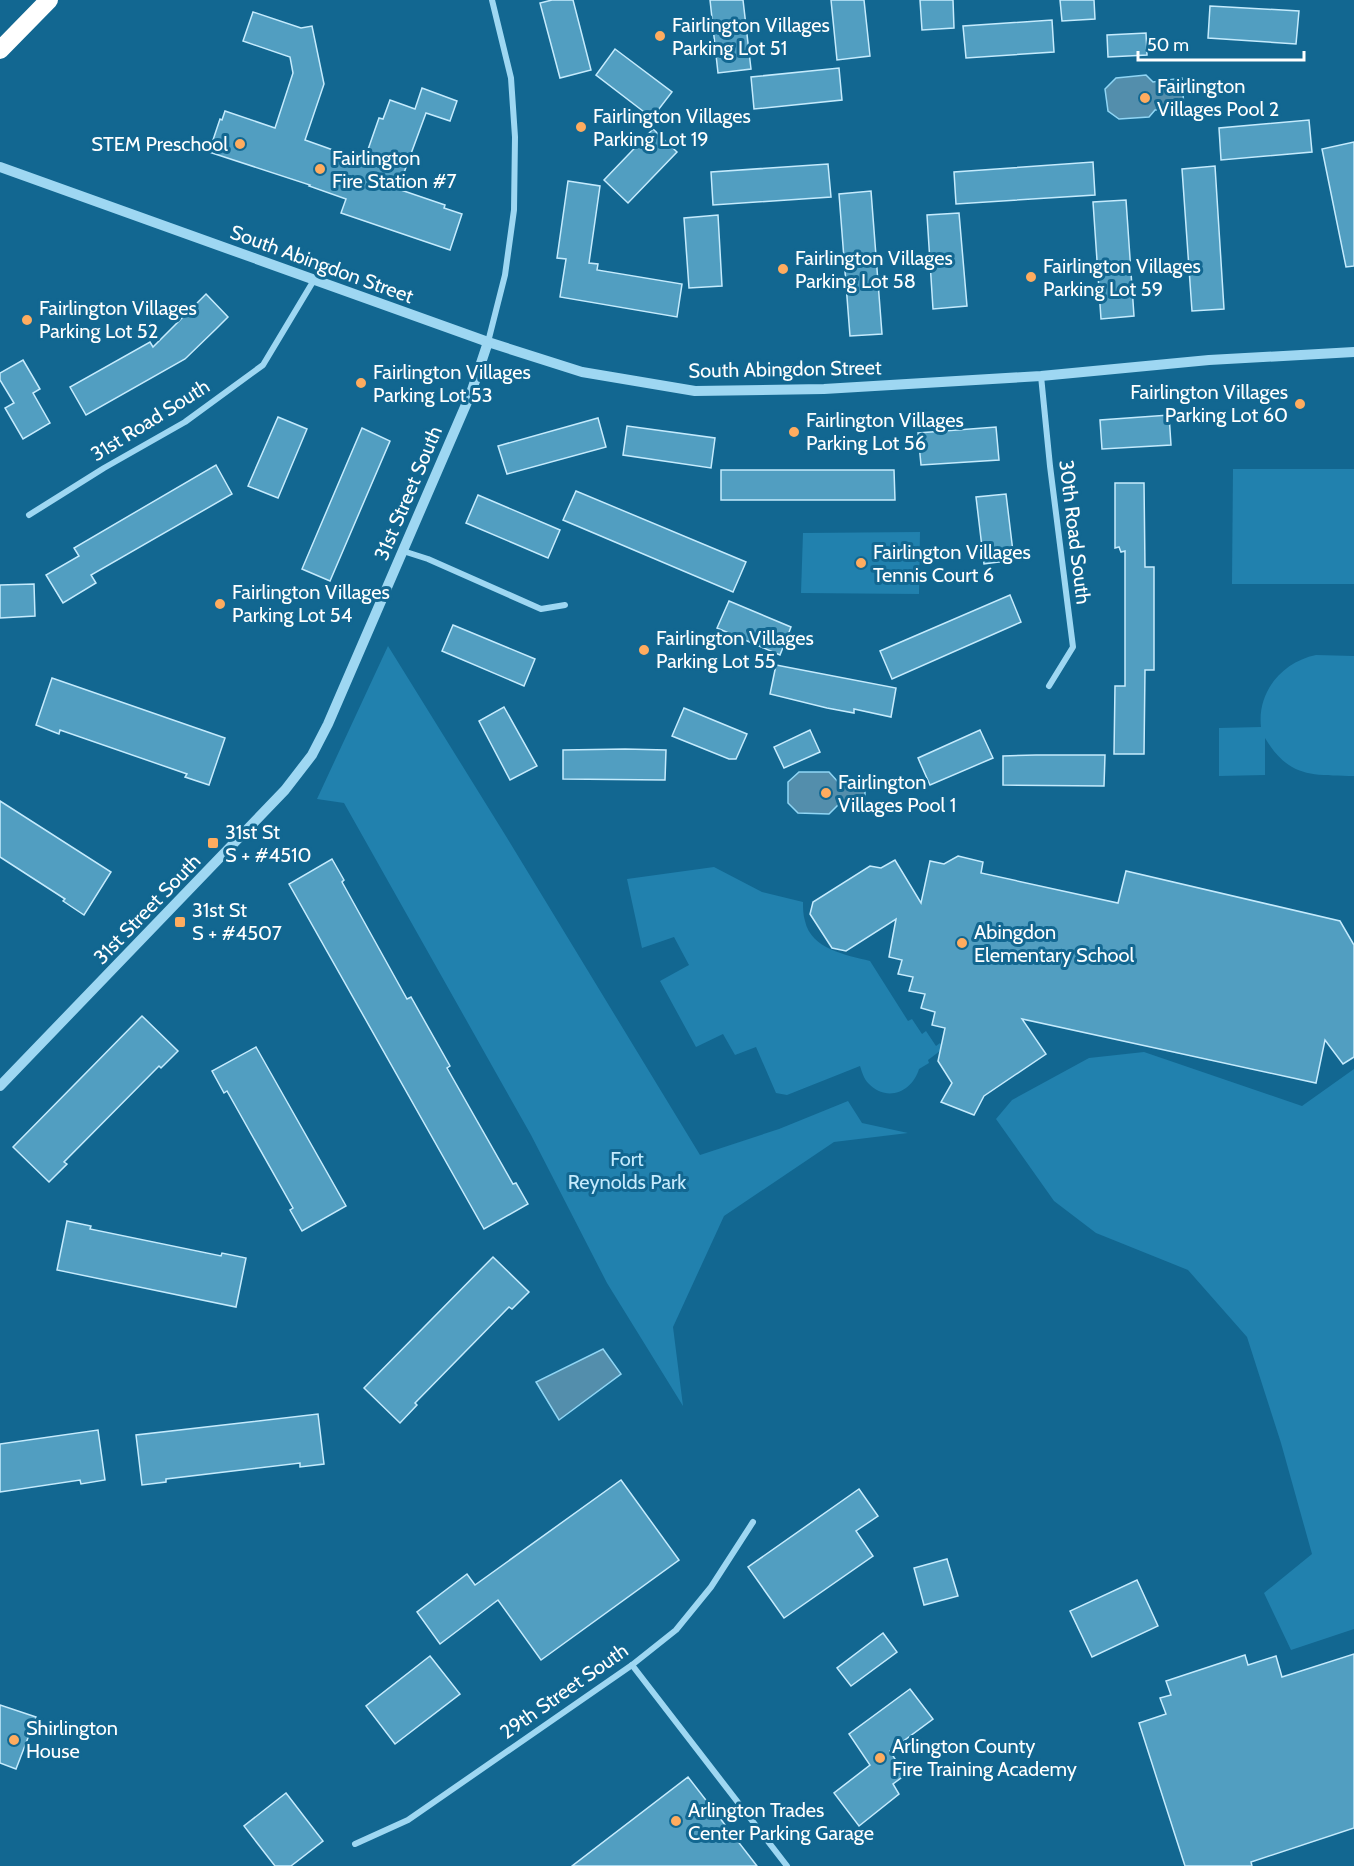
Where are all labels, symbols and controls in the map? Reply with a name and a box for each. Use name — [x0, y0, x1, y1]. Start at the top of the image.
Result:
place label: Fairlington Villages Parking Lot 51 — [672, 13, 830, 60]
scale bar — [1138, 24, 1304, 62]
marker: Fairlington Villages Parking Lot 51 — [653, 29, 667, 43]
text: 50 m — [1147, 34, 1189, 56]
place label: Fairlington Villages Pool 2 — [1157, 74, 1279, 121]
marker: Fairlington Villages Pool 2 — [1138, 91, 1152, 105]
place label: Fairlington Villages Parking Lot 19 — [593, 104, 751, 151]
marker: Fairlington Villages Parking Lot 19 — [574, 120, 588, 134]
place label: STEM Preschool — [91, 132, 228, 156]
marker: STEM Preschool — [233, 137, 247, 151]
place label: Fairlington Fire Station #7 — [332, 146, 457, 193]
marker: Fairlington Fire Station #7 — [313, 162, 327, 176]
street label: South Abingdon Street — [227, 220, 417, 308]
place label: Fairlington Villages Parking Lot 58 — [795, 246, 953, 293]
place label: Fairlington Villages Parking Lot 59 — [1043, 254, 1201, 301]
marker: Fairlington Villages Parking Lot 58 — [776, 262, 790, 276]
marker: Fairlington Villages Parking Lot 59 — [1024, 270, 1038, 284]
place label: Fairlington Villages Parking Lot 52 — [39, 296, 197, 343]
marker: Fairlington Villages Parking Lot 52 — [20, 313, 34, 327]
street label: South Abingdon Street — [688, 355, 882, 383]
place label: Fairlington Villages Parking Lot 53 — [373, 360, 531, 407]
street label: 31st Road South — [86, 374, 214, 466]
marker: Fairlington Villages Parking Lot 53 — [354, 376, 368, 390]
place label: Fairlington Villages Parking Lot 60 — [1130, 380, 1288, 427]
marker: Fairlington Villages Parking Lot 60 — [1293, 397, 1307, 411]
place label: Fairlington Villages Parking Lot 56 — [806, 408, 964, 455]
street label: 31st Street South — [369, 422, 447, 564]
marker: Fairlington Villages Parking Lot 56 — [787, 425, 801, 439]
street label: 30th Road South — [1054, 458, 1096, 606]
place label: Fairlington Villages Tennis Court 6 — [873, 540, 1031, 587]
marker: Fairlington Villages Tennis Court 6 — [854, 556, 868, 570]
place label: Fairlington Villages Parking Lot 54 — [232, 580, 390, 627]
marker: Fairlington Villages Parking Lot 54 — [213, 597, 227, 611]
place label: Fairlington Villages Parking Lot 55 — [656, 626, 814, 673]
marker: Fairlington Villages Parking Lot 55 — [637, 643, 651, 657]
place label: Fairlington Villages Pool 1 — [838, 770, 956, 817]
marker: Fairlington Villages Pool 1 — [819, 786, 833, 800]
place label: 31st St S + #4510 — [225, 820, 311, 867]
marker: 31st St S + #4510 — [206, 836, 220, 850]
street label: 31st Street South — [89, 849, 205, 969]
place label: 31st St S + #4507 — [192, 898, 282, 945]
marker: 31st St S + #4507 — [173, 915, 187, 929]
place label: Abingdon Elementary School — [974, 920, 1135, 967]
marker: Abingdon Elementary School — [955, 936, 969, 950]
park label: Fort Reynolds Park — [568, 1147, 686, 1194]
street label: 29th Street South — [495, 1638, 633, 1744]
place label: Shirlington House — [26, 1716, 118, 1763]
marker: Shirlington House — [7, 1733, 21, 1747]
place label: Arlington County Fire Training Academy — [892, 1734, 1077, 1781]
marker: Arlington County Fire Training Academy — [873, 1751, 887, 1765]
place label: Arlington Trades Center Parking Garage — [688, 1798, 874, 1845]
marker: Arlington Trades Center Parking Garage — [669, 1814, 683, 1828]

